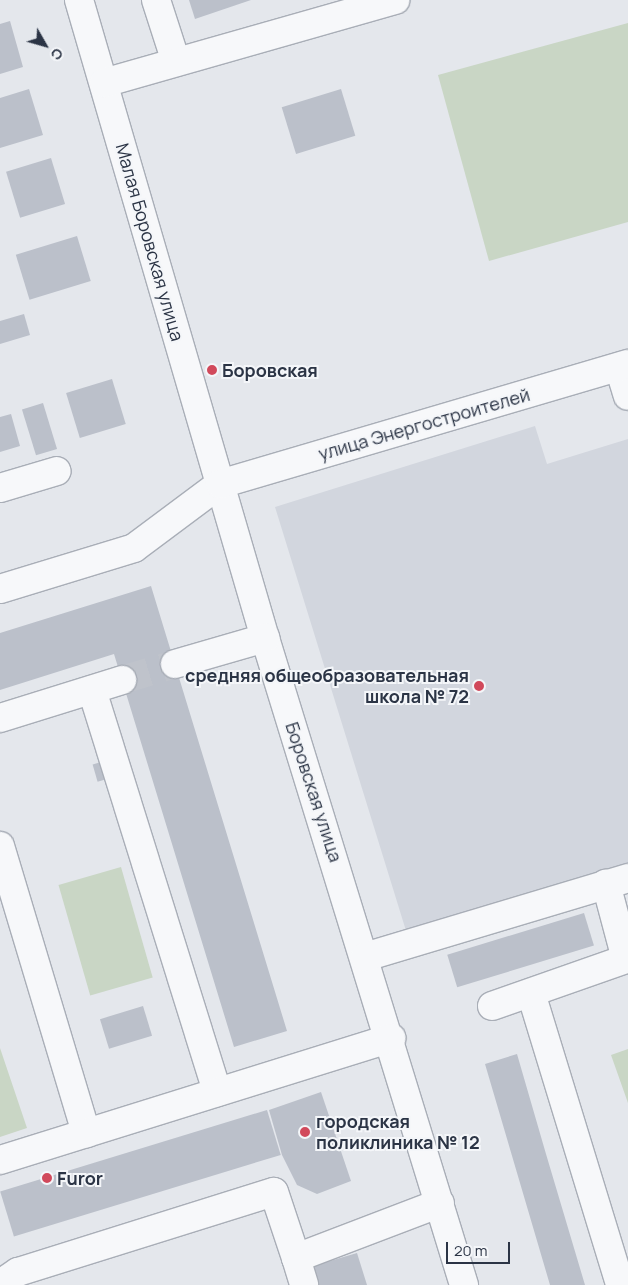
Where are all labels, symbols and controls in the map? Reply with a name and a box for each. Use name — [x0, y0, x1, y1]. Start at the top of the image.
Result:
north arrow — [20, 20, 70, 70]
text: С — [47, 45, 68, 64]
street label: Малая Боровская улица — [111, 141, 189, 343]
place label: Боровская — [222, 359, 318, 381]
marker: Боровская — [206, 364, 218, 376]
street label: улица Энергостроителей — [316, 383, 532, 465]
place label: средняя общеобразовательная школа № 72 — [185, 665, 469, 708]
marker: средняя общеобразовательная школа № 72 — [473, 680, 485, 692]
street label: Боровская улица — [281, 719, 347, 865]
place label: городская поликлиника № 12 — [316, 1111, 480, 1154]
marker: городская поликлиника № 12 — [298, 1125, 312, 1139]
place label: Furor — [57, 1167, 103, 1189]
marker: Furor — [41, 1172, 53, 1184]
scale bar — [448, 1232, 512, 1264]
text: 20 m — [454, 1240, 487, 1261]

